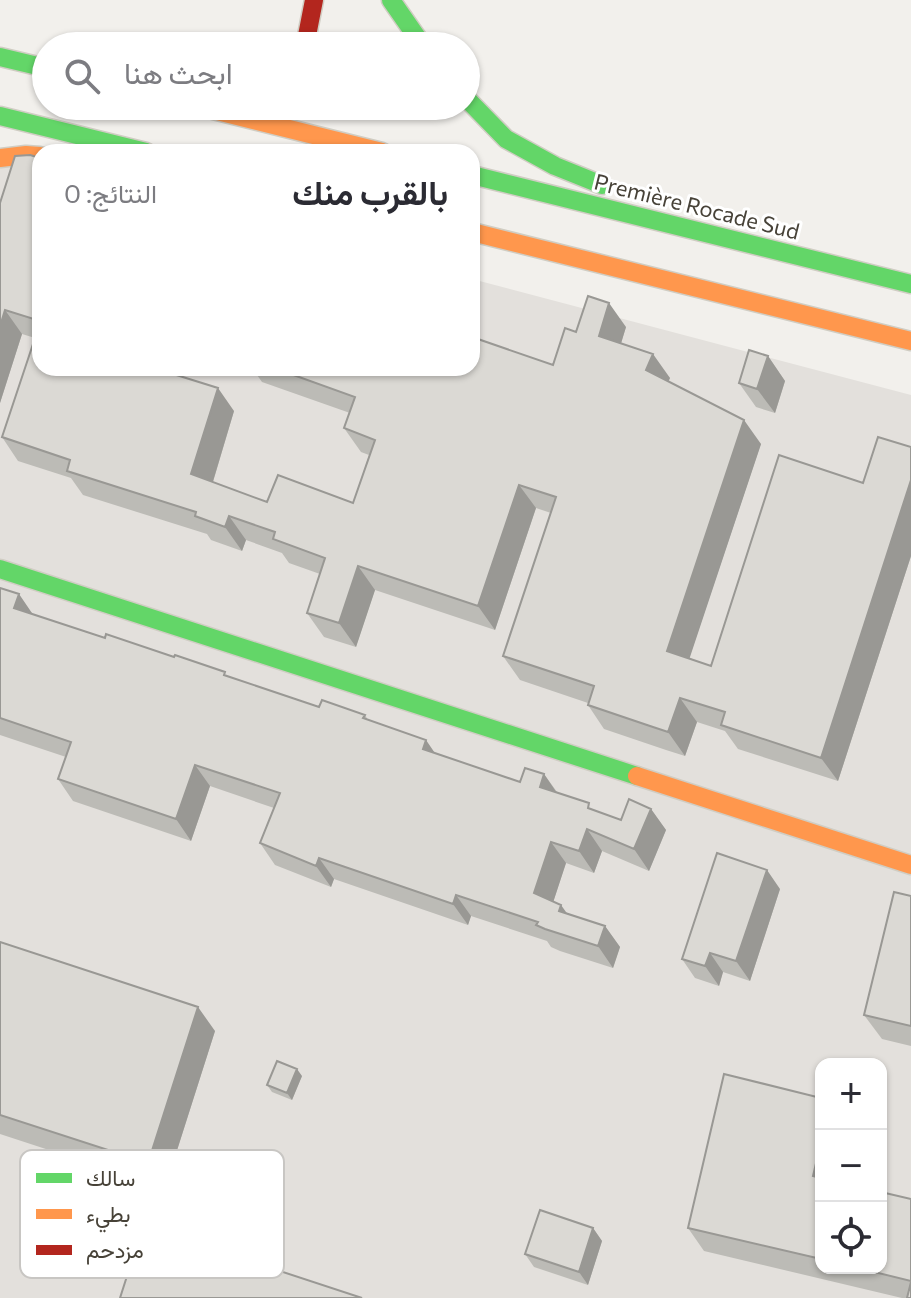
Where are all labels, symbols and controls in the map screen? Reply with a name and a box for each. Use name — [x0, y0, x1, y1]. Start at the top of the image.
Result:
search box — [32, 32, 480, 120]
text: ابحث هنا — [124, 53, 233, 90]
icon: search — [60, 54, 104, 98]
street label: Première Rocade Sud — [592, 167, 802, 245]
text: بالقرب منك — [292, 170, 448, 212]
text: النتائج: 0 — [64, 177, 157, 208]
map controls — [815, 1058, 887, 1274]
button: + — [815, 1058, 887, 1130]
button: − — [815, 1130, 887, 1202]
legend — [20, 1150, 284, 1278]
text: سالك — [86, 1164, 135, 1191]
text: بطيء — [86, 1200, 131, 1233]
button: locate — [815, 1202, 887, 1274]
text: مزدحم — [86, 1236, 144, 1265]

